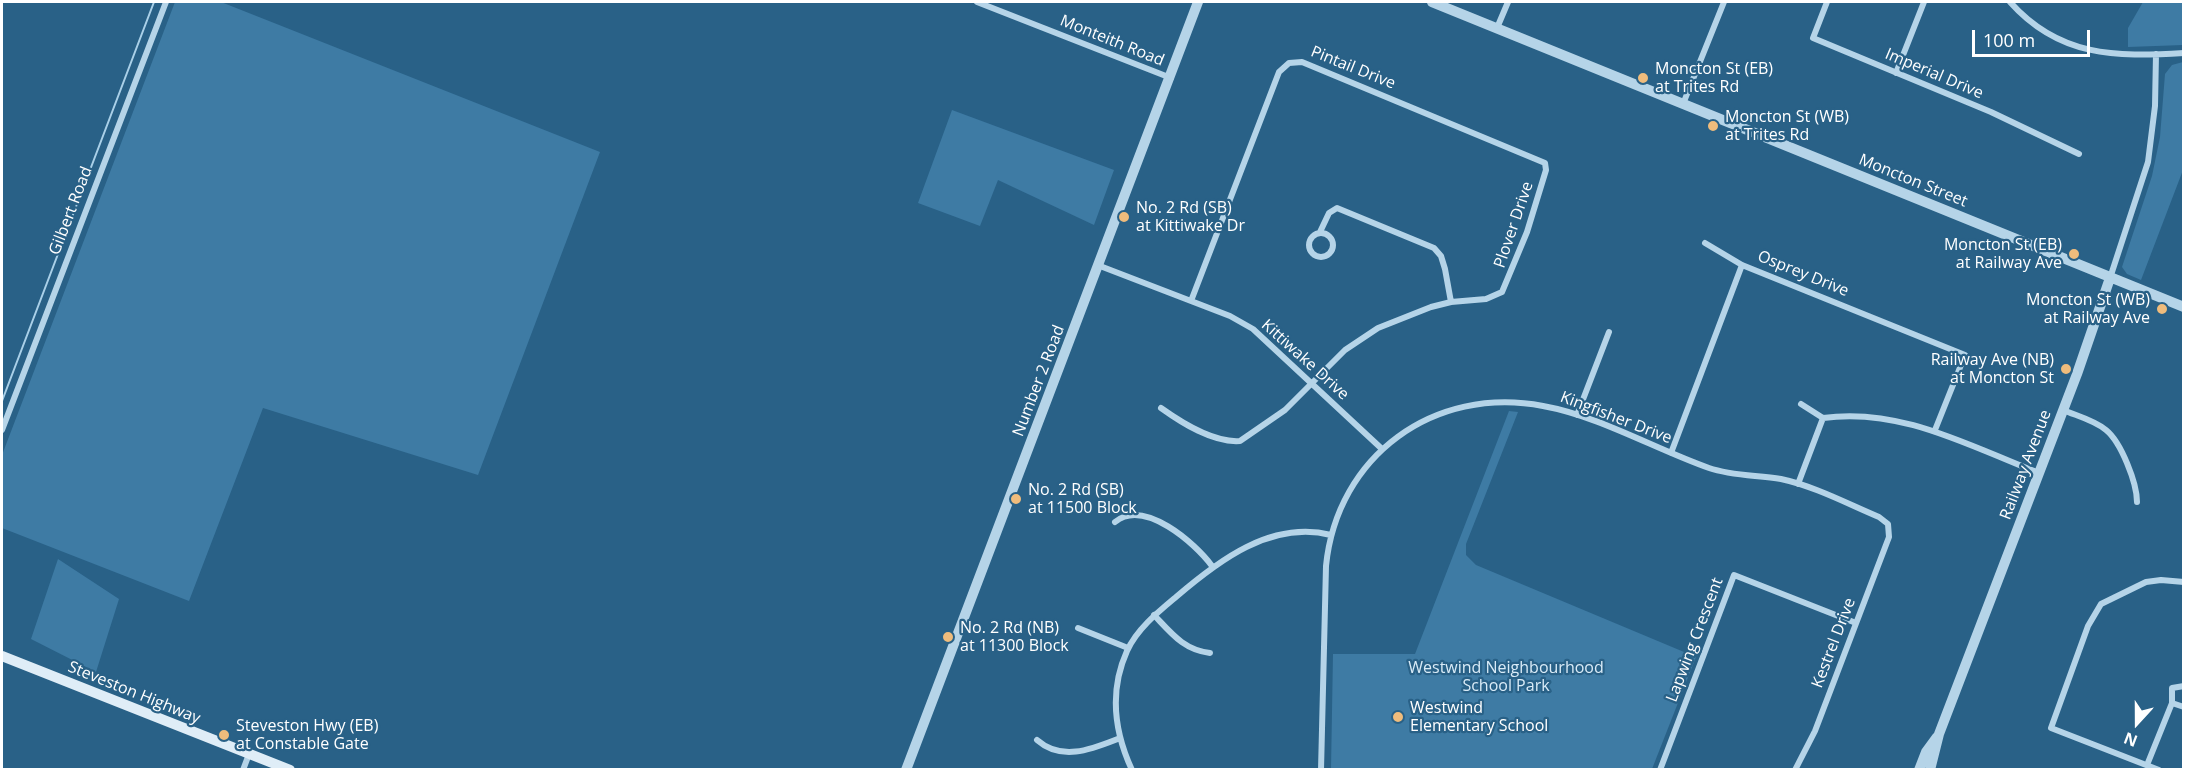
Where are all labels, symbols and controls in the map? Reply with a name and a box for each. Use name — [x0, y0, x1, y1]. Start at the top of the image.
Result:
street label: Monteith Road — [1057, 11, 1167, 71]
scale bar — [1975, 18, 2094, 56]
text: 100 m — [1983, 28, 2035, 52]
street label: Pintail Drive — [1308, 42, 1398, 94]
street label: Imperial Drive — [1882, 45, 1986, 103]
place label: Moncton St (EB) at Trites Rd — [1655, 59, 1773, 97]
marker: Moncton St (EB) at Trites Rd — [1636, 71, 1650, 85]
place label: Moncton St (WB) at Trites Rd — [1725, 107, 1849, 145]
marker: Moncton St (WB) at Trites Rd — [1706, 119, 1720, 133]
street label: Moncton Street — [1856, 150, 1970, 212]
street label: Gilbert Road — [45, 164, 97, 258]
street label: Plover Drive — [1490, 179, 1538, 271]
place label: No. 2 Rd (SB) at Kittiwake Dr — [1136, 198, 1245, 236]
marker: No. 2 Rd (SB) at Kittiwake Dr — [1117, 210, 1131, 224]
place label: Moncton St (EB) at Railway Ave — [1944, 235, 2062, 273]
street label: Osprey Drive — [1755, 247, 1851, 301]
marker: Moncton St (EB) at Railway Ave — [2067, 247, 2081, 261]
place label: Moncton St (WB) at Railway Ave — [2026, 290, 2150, 328]
marker: Moncton St (WB) at Railway Ave — [2155, 302, 2169, 316]
street label: Kittiwake Drive — [1257, 316, 1353, 404]
street label: Number 2 Road — [1009, 323, 1069, 439]
place label: Railway Ave (NB) at Moncton St — [1931, 350, 2054, 388]
marker: Railway Ave (NB) at Moncton St — [2059, 362, 2073, 376]
street label: Kingfisher Drive — [1557, 388, 1675, 448]
street label: Railway Avenue — [1996, 407, 2056, 523]
place label: No. 2 Rd (SB) at 11500 Block — [1028, 480, 1137, 518]
marker: No. 2 Rd (SB) at 11500 Block — [1009, 492, 1023, 506]
street label: Lapwing Crescent — [1662, 575, 1728, 705]
street label: Kestrel Drive — [1808, 595, 1860, 691]
place label: No. 2 Rd (NB) at 11300 Block — [960, 618, 1069, 656]
marker: No. 2 Rd (NB) at 11300 Block — [941, 630, 955, 644]
street label: Steveston Highway — [65, 658, 203, 728]
park label: Westwind Neighbourhood School Park — [1408, 658, 1604, 696]
north arrow — [2107, 693, 2167, 753]
place label: Westwind Elementary School — [1410, 698, 1548, 736]
marker: Westwind Elementary School — [1391, 710, 1405, 724]
place label: Steveston Hwy (EB) at Constable Gate — [236, 716, 378, 754]
text: N — [2121, 727, 2141, 752]
marker: Steveston Hwy (EB) at Constable Gate — [217, 728, 231, 742]

